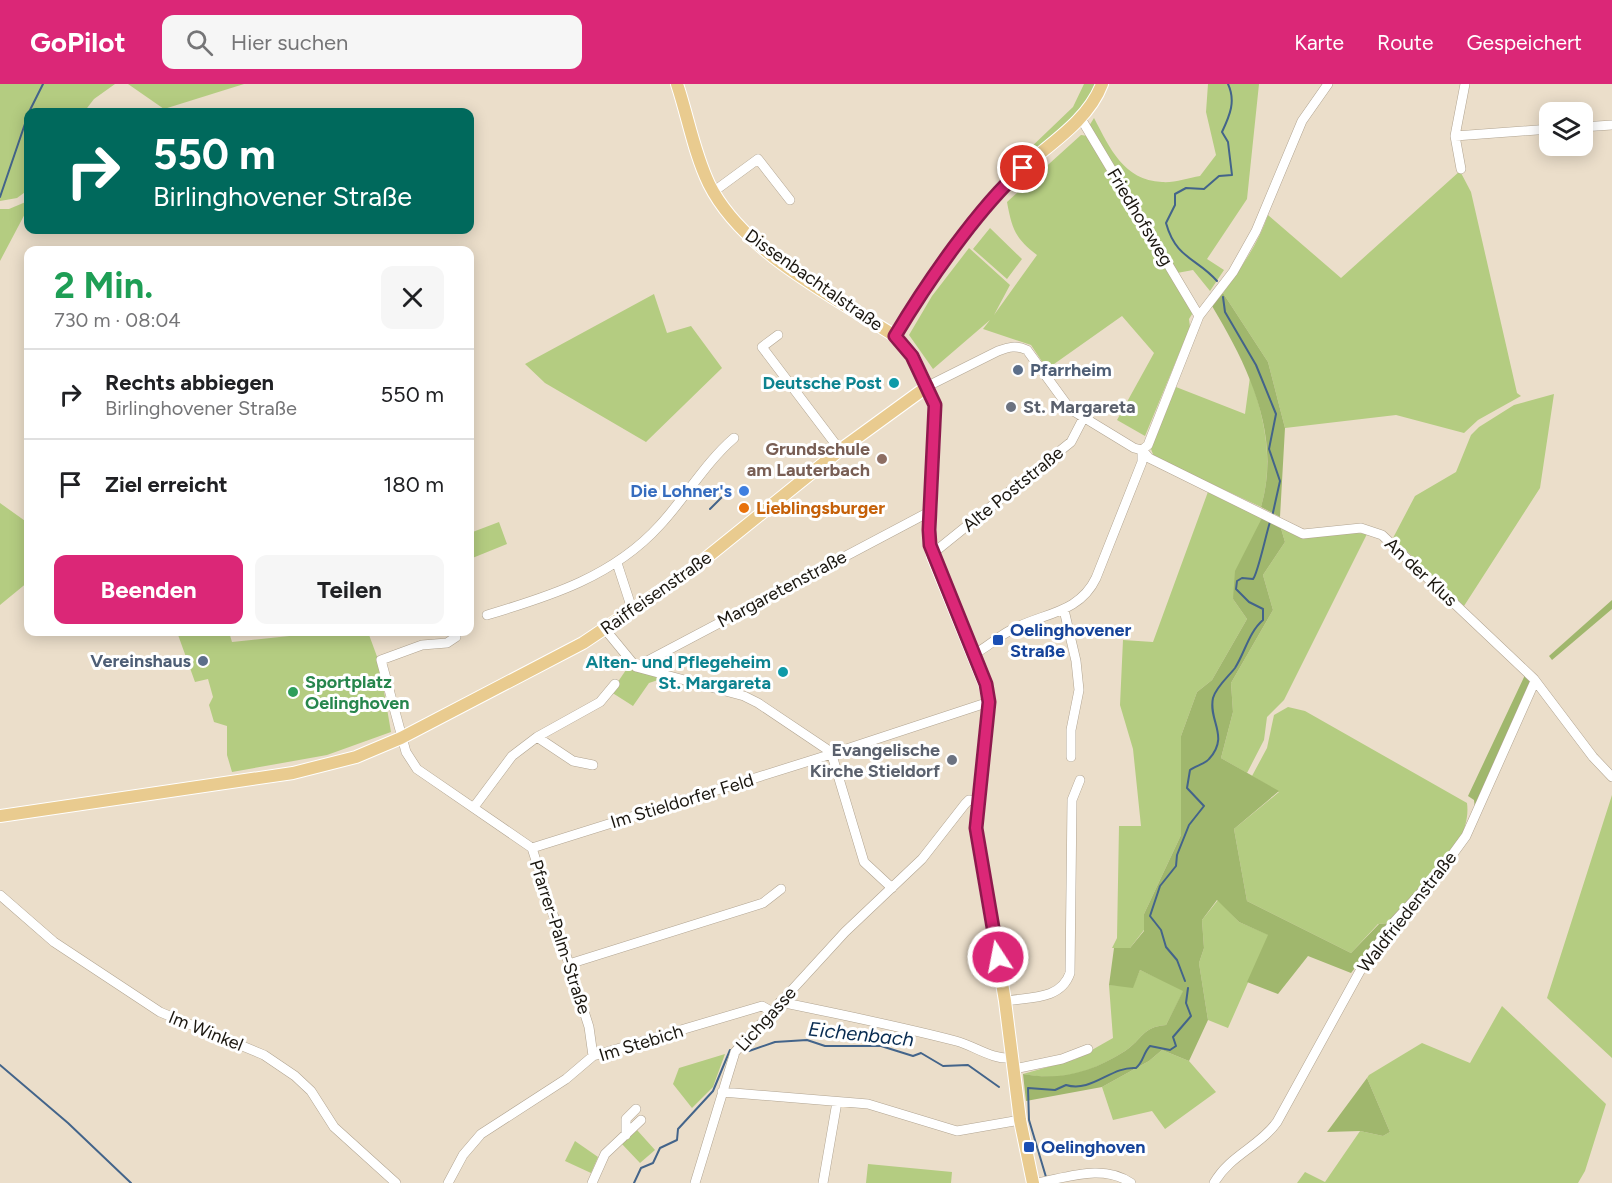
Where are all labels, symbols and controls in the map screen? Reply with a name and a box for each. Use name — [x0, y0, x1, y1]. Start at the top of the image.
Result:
search box — [162, 15, 582, 69]
text: GoPilot — [30, 25, 126, 59]
icon: search — [183, 26, 216, 59]
text: Hier suchen — [231, 29, 348, 56]
text: Karte — [1294, 30, 1344, 55]
text: Route — [1377, 30, 1433, 55]
text: Gespeichert — [1466, 30, 1582, 55]
map controls — [1539, 102, 1593, 156]
button: layers — [1539, 102, 1593, 156]
text: 550 m — [153, 129, 276, 180]
icon: right — [54, 132, 132, 210]
pin — [997, 142, 1048, 193]
icon: arrive — [1006, 151, 1039, 184]
street label: Friedhofsweg — [1102, 164, 1178, 270]
text: Birlinghovener Straße — [153, 180, 412, 213]
street label: Dissenbachtalstraße — [741, 224, 887, 336]
text: 2 Min. — [54, 264, 153, 307]
button: close — [381, 266, 444, 329]
text: 730 m · 08:04 — [54, 308, 181, 332]
place label: Pfarrheim — [1030, 359, 1112, 381]
marker: Pfarrheim — [1011, 363, 1025, 377]
text: Rechts abbiegen — [105, 369, 274, 396]
place label: Deutsche Post — [762, 372, 882, 394]
marker: Deutsche Post — [887, 376, 901, 390]
icon: right — [54, 378, 87, 411]
text: 550 m — [380, 381, 444, 408]
text: Birlinghovener Straße — [105, 396, 297, 420]
place label: St. Margareta — [1023, 396, 1136, 418]
marker: St. Margareta — [1004, 400, 1018, 414]
place label: Grundschule am Lauterbach — [747, 438, 870, 481]
street label: Alte Poststraße — [958, 441, 1068, 536]
marker: Grundschule am Lauterbach — [875, 452, 889, 466]
icon: arrive — [54, 468, 87, 501]
text: Ziel erreicht — [105, 471, 228, 498]
text: 180 m — [383, 471, 444, 498]
place label: Die Lohner's — [630, 480, 733, 502]
marker: Die Lohner's — [737, 484, 751, 498]
place label: Lieblingsburger — [756, 497, 885, 519]
marker: Lieblingsburger — [737, 501, 751, 515]
street label: An der Klus — [1380, 533, 1462, 611]
street label: Raiffeisenstraße — [596, 546, 716, 639]
street label: Margaretenstraße — [714, 546, 851, 632]
button: Beenden — [54, 555, 243, 624]
button: Teilen — [255, 555, 444, 624]
place label: Oelinghovener Straße — [1010, 619, 1132, 662]
marker: Oelinghovener Straße — [991, 633, 1005, 647]
place label: Vereinshaus — [90, 650, 192, 672]
place label: Alten- und Pflegeheim St. Margareta — [586, 651, 771, 694]
marker: Vereinshaus — [196, 654, 210, 668]
marker: Alten- und Pflegeheim St. Margareta — [776, 665, 790, 679]
place label: Sportplatz Oelinghoven — [305, 671, 410, 714]
marker: Sportplatz Oelinghoven — [286, 685, 300, 699]
place label: Evangelische Kirche Stieldorf — [810, 739, 941, 782]
marker: Evangelische Kirche Stieldorf — [945, 753, 959, 767]
street label: Im Stieldorfer Feld — [608, 769, 756, 833]
street label: Waldfriedenstraße — [1353, 847, 1461, 977]
street label: Pfarrer-Palm-Straße — [525, 857, 595, 1017]
position arrow — [966, 925, 1030, 989]
street label: Lichgasse — [731, 982, 801, 1056]
street label: Im Winkel — [166, 1006, 246, 1056]
water label: Eichenbach — [807, 1017, 915, 1051]
street label: Im Stebich — [596, 1020, 686, 1066]
place label: Oelinghoven — [1041, 1136, 1146, 1158]
marker: Oelinghoven — [1022, 1140, 1036, 1154]

